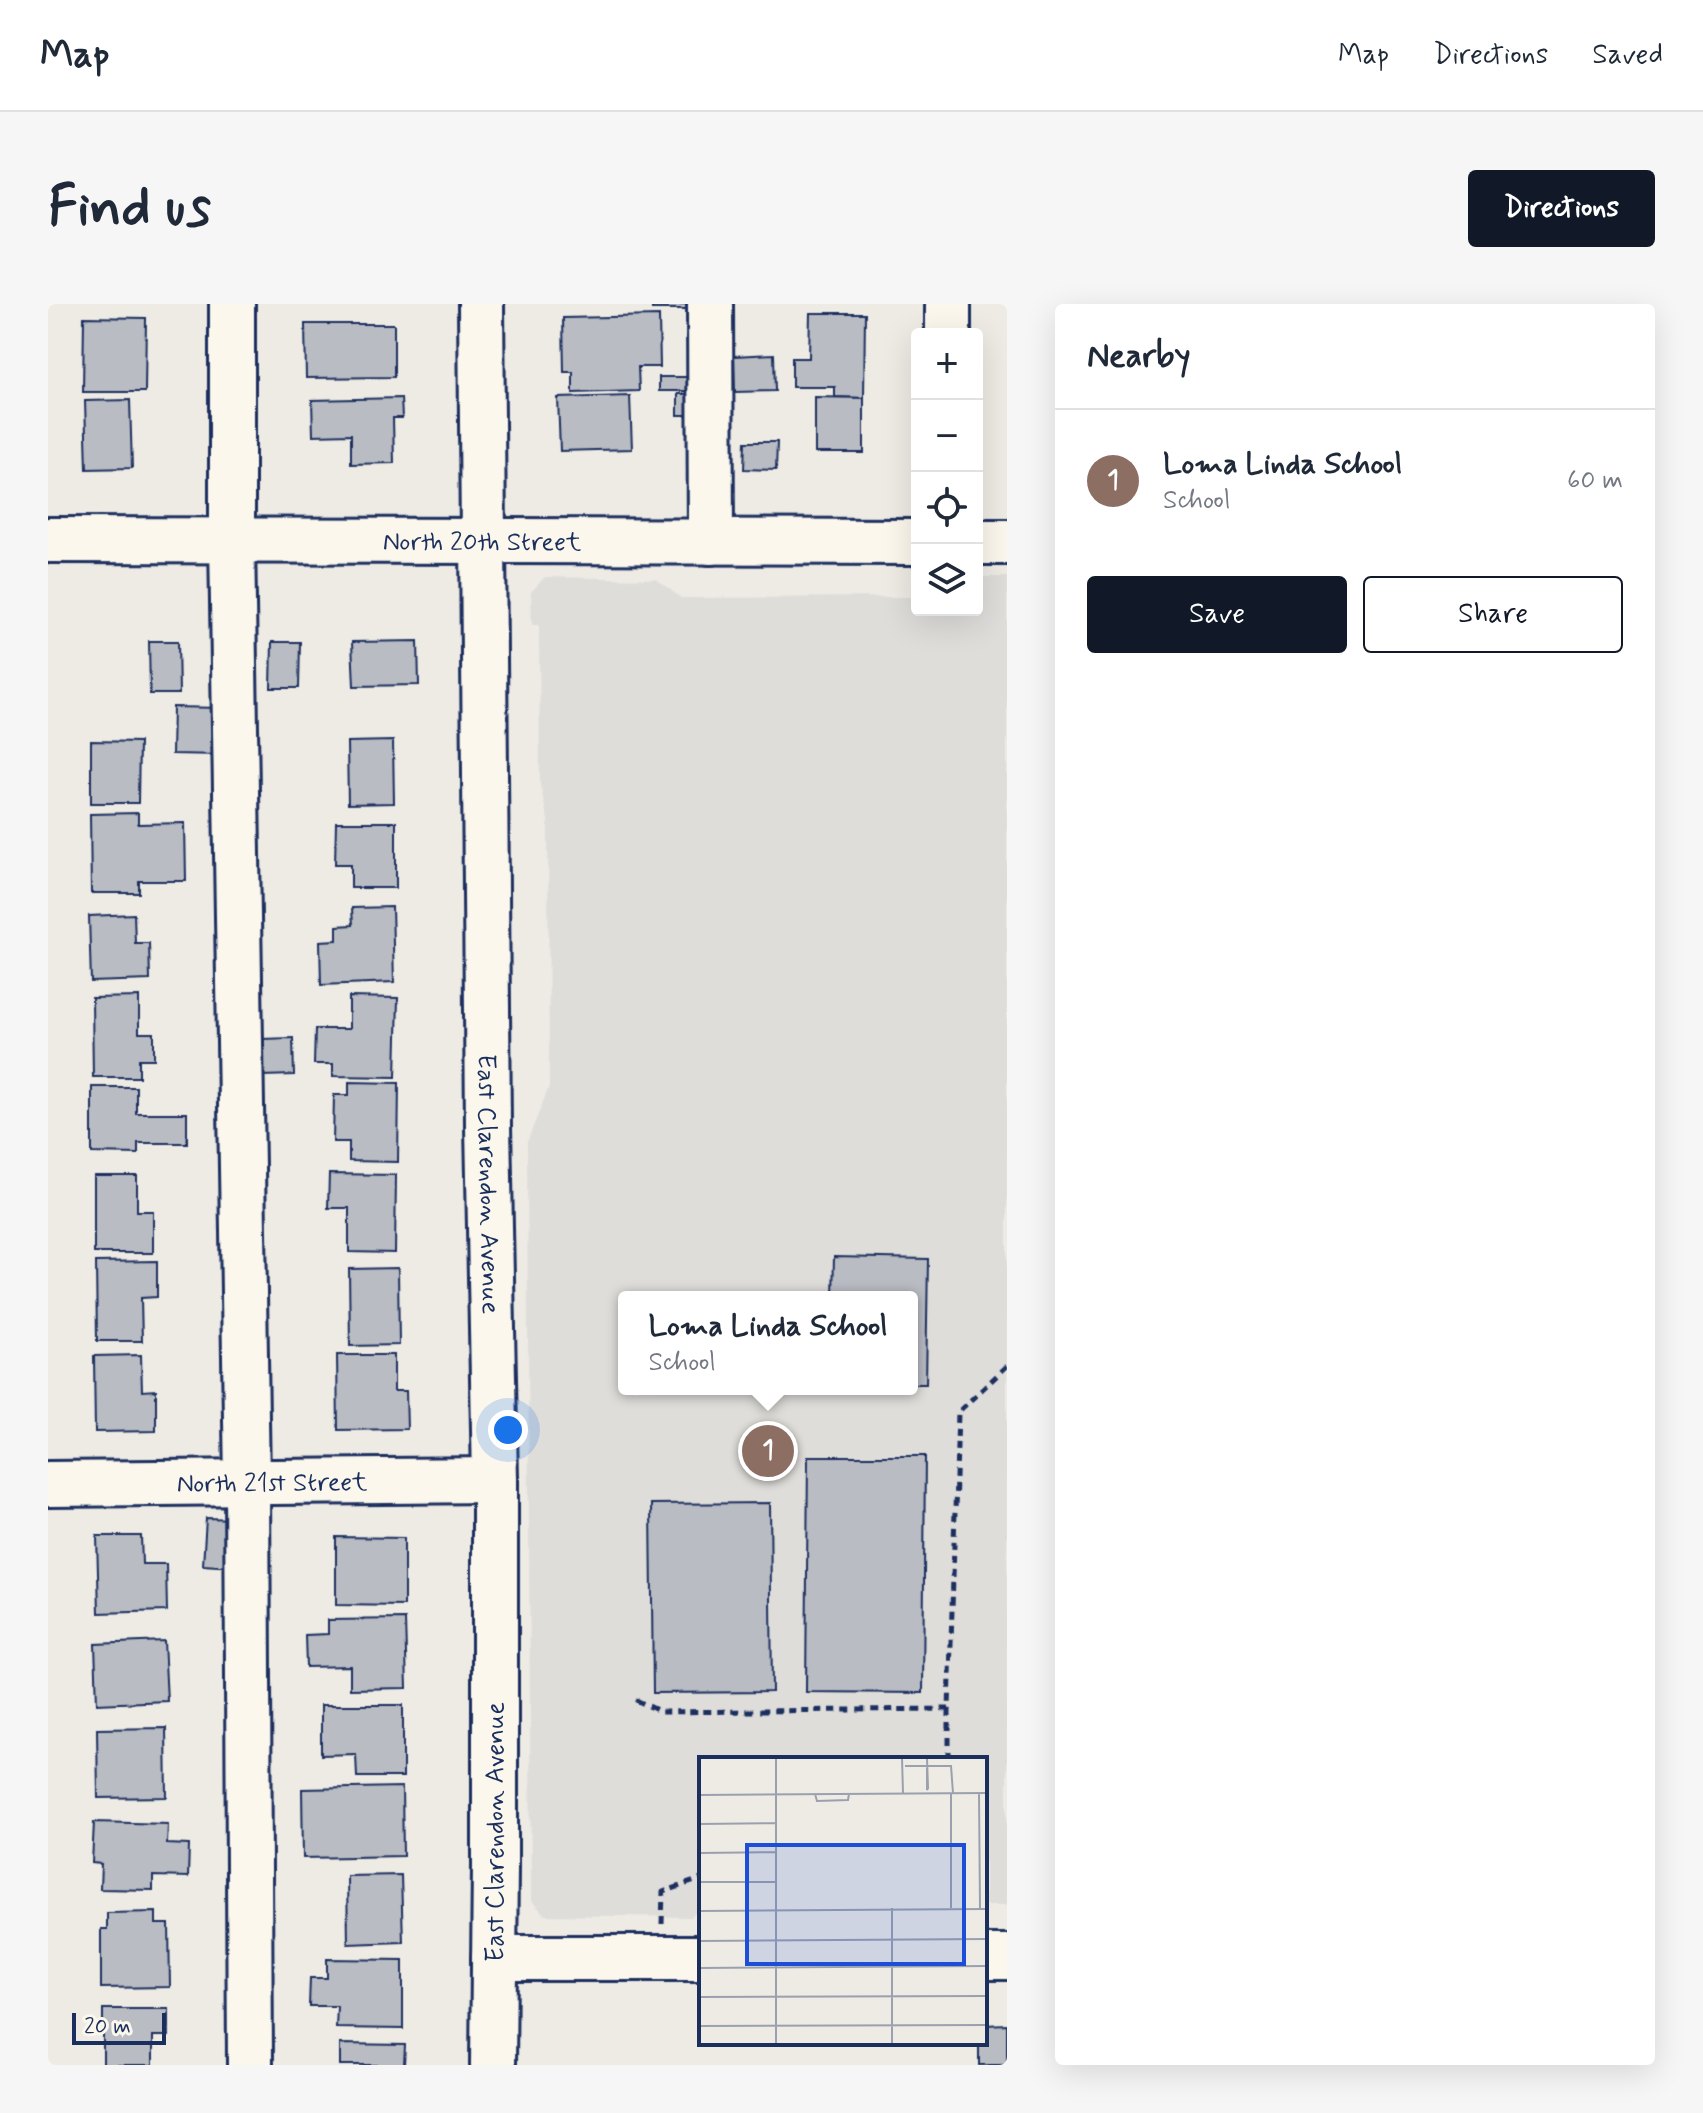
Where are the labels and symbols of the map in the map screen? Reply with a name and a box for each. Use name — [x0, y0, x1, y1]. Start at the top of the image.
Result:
street label: North 20th Street — [383, 526, 581, 560]
street label: East Clarendon Avenue — [468, 1054, 507, 1315]
your location — [488, 1410, 528, 1450]
pin: 1 — [742, 1421, 794, 1481]
street label: North 21st Street — [176, 1466, 368, 1502]
street label: East Clarendon Avenue — [479, 1702, 513, 1962]
inset map — [699, 1757, 987, 2045]
scale bar — [72, 2009, 166, 2045]

